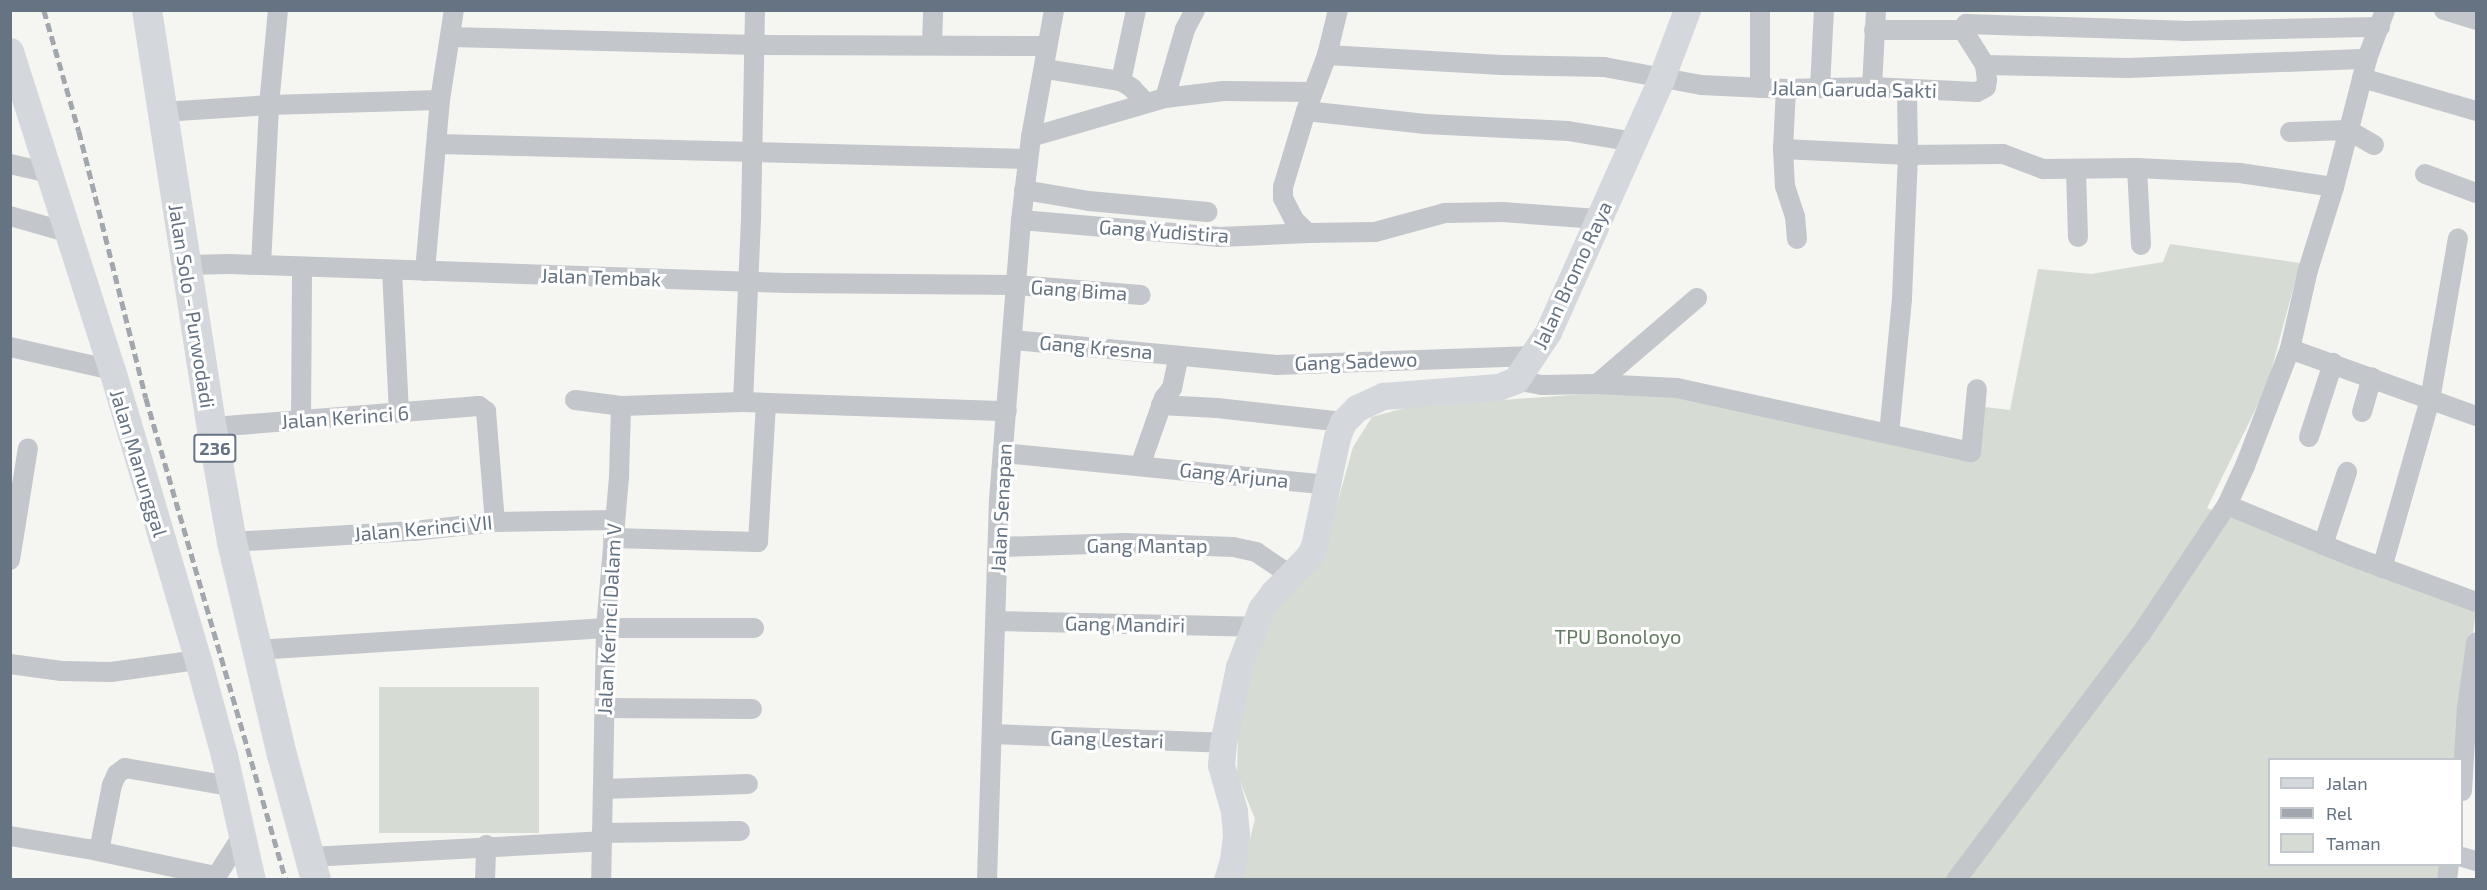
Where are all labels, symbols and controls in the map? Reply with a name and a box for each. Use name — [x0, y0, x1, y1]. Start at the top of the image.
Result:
street label: Jalan Garuda Sakti — [1771, 76, 1937, 102]
street label: Jalan Bromo Raya — [1527, 197, 1617, 353]
street label: Jalan Solo - Purwodadi — [164, 202, 220, 410]
street label: Gang Yudistira — [1098, 214, 1230, 248]
street label: Jalan Tembak — [540, 263, 662, 291]
street label: Gang Bima — [1030, 275, 1128, 305]
street label: Gang Kresna — [1038, 330, 1154, 364]
street label: Gang Sadewo — [1294, 347, 1418, 375]
street label: Jalan Manunggal — [105, 386, 173, 540]
street label: Jalan Kerinci 6 — [280, 401, 410, 433]
road number: 236 — [192, 433, 238, 463]
street label: Jalan Senapan — [986, 443, 1016, 573]
street label: Gang Arjuna — [1178, 457, 1290, 493]
street label: Jalan Kerinci VII — [352, 510, 494, 546]
street label: Jalan Kerinci Dalam V — [592, 522, 626, 716]
street label: Gang Mantap — [1086, 533, 1208, 557]
street label: Gang Mandiri — [1065, 611, 1185, 637]
park label: TPU Bonoloyo — [1555, 624, 1681, 648]
street label: Gang Lestari — [1050, 725, 1164, 753]
legend — [2268, 758, 2463, 866]
text: Jalan — [2326, 772, 2368, 794]
text: Rel — [2326, 802, 2352, 824]
text: Taman — [2326, 832, 2381, 854]

